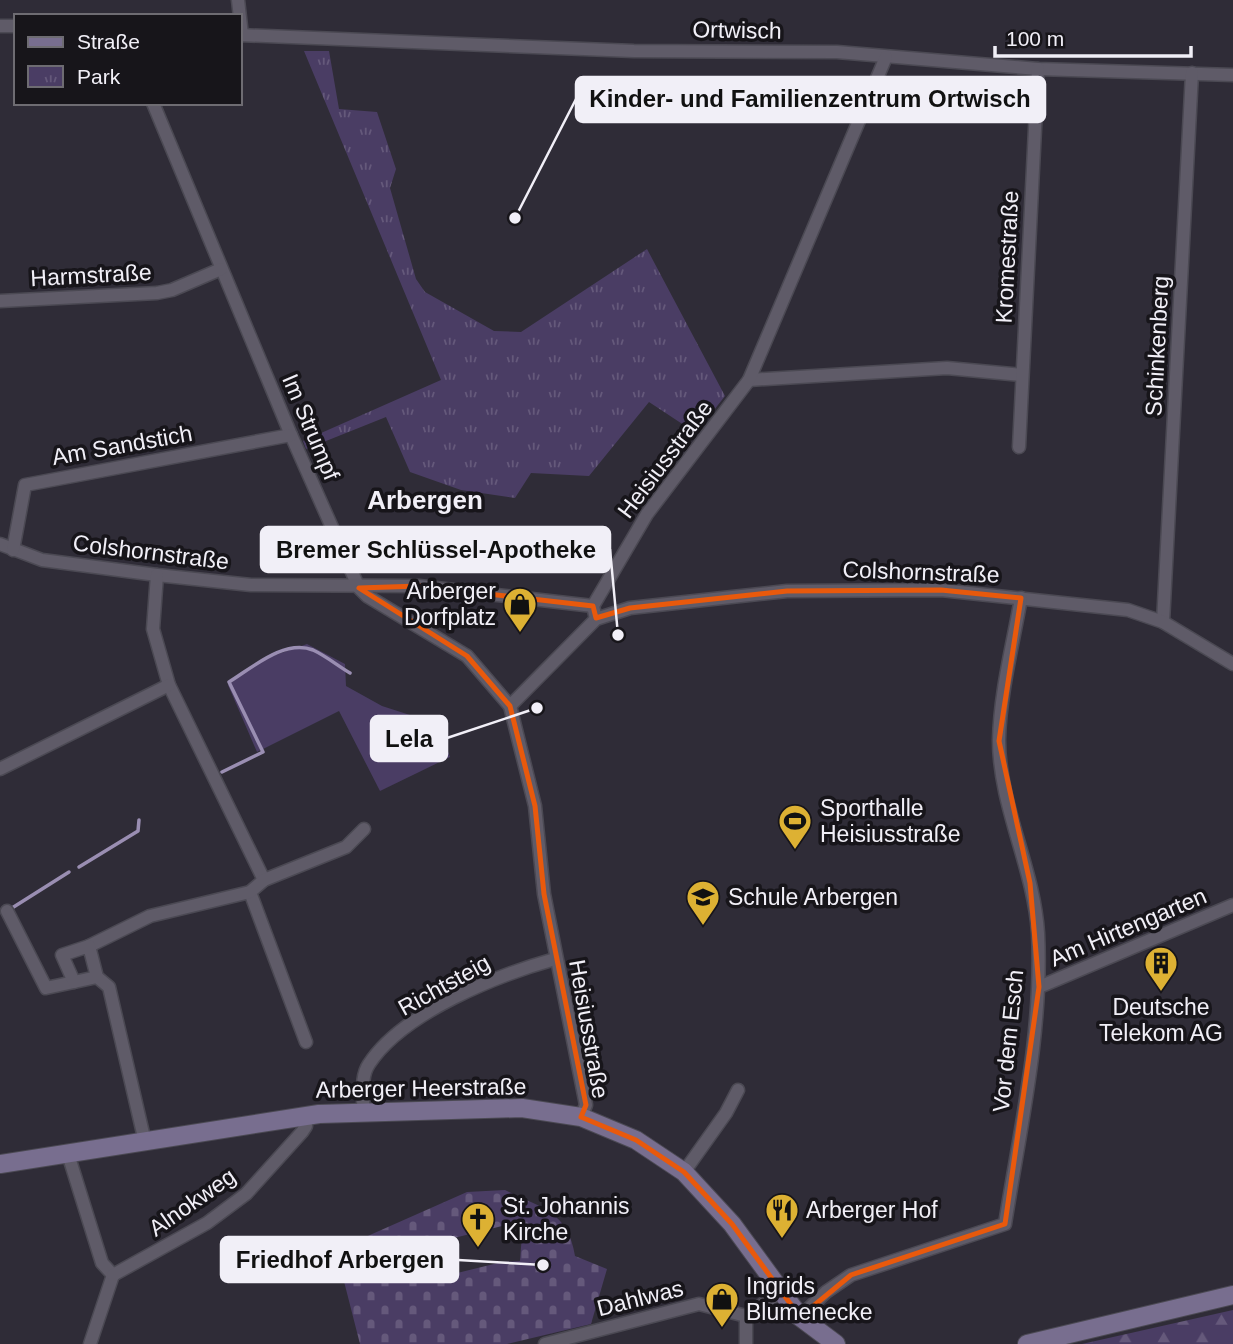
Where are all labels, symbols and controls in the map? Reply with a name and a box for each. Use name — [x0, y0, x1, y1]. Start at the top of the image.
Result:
legend — [14, 14, 242, 105]
scale bar — [995, 14, 1191, 58]
street label: Ortwisch — [692, 16, 782, 44]
text: 100 m — [1006, 27, 1064, 50]
text: Straße — [77, 30, 140, 53]
text: Park — [77, 65, 121, 88]
callout: Kinder- und Familienzentrum Ortwisch — [576, 77, 1045, 122]
text: Kinder- und Familienzentrum Ortwisch — [589, 85, 1031, 112]
street label: Kromestraße — [991, 190, 1023, 324]
street label: Harmstraße — [30, 259, 152, 291]
street label: Schinkenberg — [1140, 275, 1174, 417]
street label: Im Strumpf — [277, 370, 345, 484]
street label: Heisiusstraße — [612, 395, 718, 523]
street label: Am Sandstich — [50, 420, 194, 470]
district label: Arbergen — [367, 485, 483, 515]
callout: Bremer Schlüssel-Apotheke — [261, 527, 610, 572]
street label: Colshornstraße — [71, 530, 231, 574]
text: Bremer Schlüssel-Apotheke — [276, 536, 596, 563]
street label: Colshornstraße — [842, 556, 1000, 588]
place label: Arberger Dorfplatz — [404, 578, 496, 630]
shop icon: Arberger Dorfplatz — [501, 585, 539, 634]
callout: Lela — [371, 716, 447, 761]
text: Lela — [385, 725, 434, 752]
place label: Sporthalle Heisiusstraße — [820, 795, 961, 847]
sports icon: Sporthalle Heisiusstraße — [776, 802, 814, 851]
school or university icon: Schule Arbergen — [684, 878, 722, 927]
street label: Am Hirtengarten — [1046, 882, 1210, 972]
place label: Schule Arbergen — [728, 884, 898, 910]
building icon: Deutsche Telekom AG — [1142, 944, 1180, 993]
street label: Richtsteig — [394, 949, 494, 1021]
street label: Heisiusstraße — [564, 958, 614, 1100]
street label: Vor dem Esch — [988, 968, 1028, 1114]
place label: Deutsche Telekom AG — [1099, 994, 1223, 1046]
street label: Arberger Heerstraße — [315, 1073, 527, 1103]
street label: Alnokweg — [144, 1163, 240, 1241]
restaurant icon: Arberger Hof — [763, 1191, 801, 1240]
place label: St. Johannis Kirche — [503, 1193, 630, 1245]
place label: Arberger Hof — [806, 1197, 938, 1223]
church icon: St. Johannis Kirche — [459, 1200, 497, 1249]
callout: Friedhof Arbergen — [221, 1237, 458, 1282]
text: Friedhof Arbergen — [236, 1246, 444, 1273]
place label: Ingrids Blumenecke — [746, 1273, 873, 1325]
street label: Dahlwas — [594, 1275, 686, 1321]
shop icon: Ingrids Blumenecke — [703, 1280, 741, 1329]

